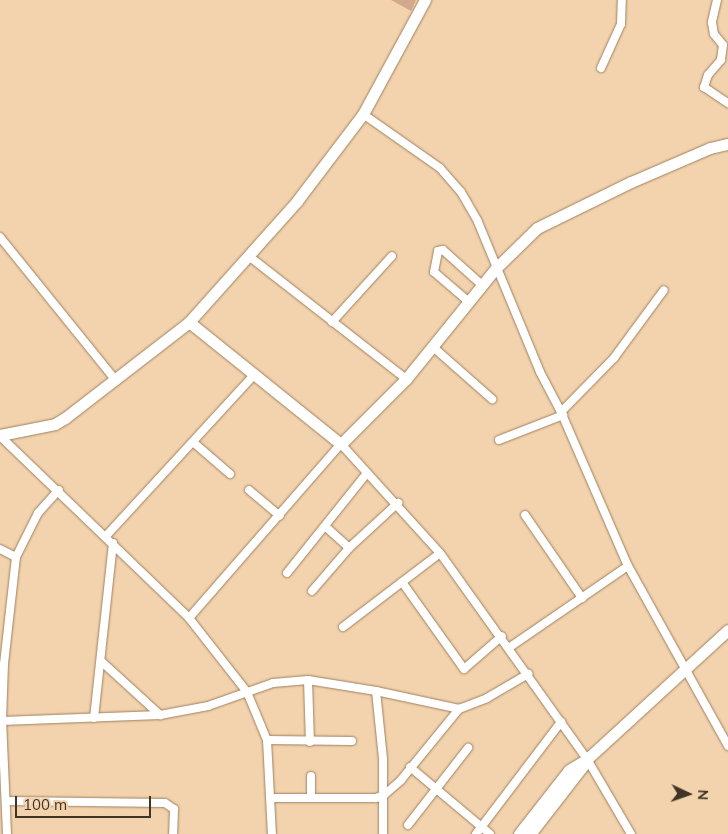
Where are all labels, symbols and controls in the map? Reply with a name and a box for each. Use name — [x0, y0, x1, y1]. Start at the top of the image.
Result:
north arrow — [663, 769, 713, 819]
scale bar — [18, 786, 154, 818]
text: N — [694, 789, 712, 801]
text: 100 m — [23, 795, 67, 814]

